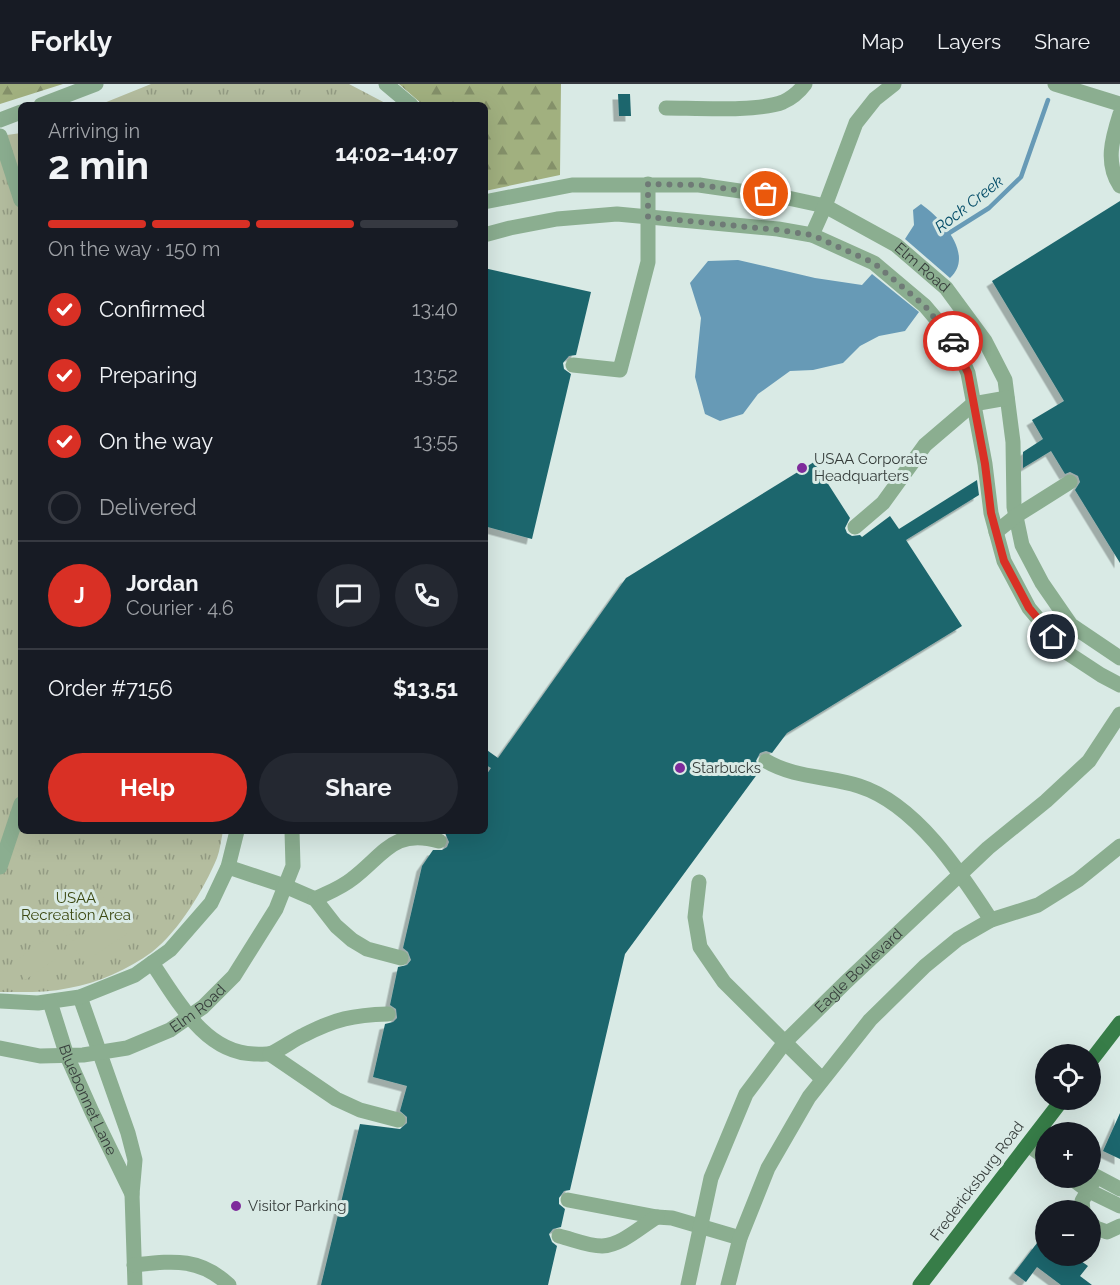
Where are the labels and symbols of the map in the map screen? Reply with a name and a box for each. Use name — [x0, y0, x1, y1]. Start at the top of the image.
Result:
pin — [740, 168, 791, 219]
water label: Rock Creek — [931, 171, 1007, 237]
street label: Elm Road — [891, 239, 953, 296]
courier — [923, 311, 983, 371]
place label: USAA Corporate Headquarters — [814, 450, 928, 485]
marker: USAA Corporate Headquarters — [795, 461, 809, 475]
pin — [1027, 611, 1078, 662]
place label: Starbucks — [692, 759, 761, 777]
marker: Starbucks — [673, 761, 687, 775]
park label: USAA Recreation Area — [21, 889, 131, 924]
street label: Eagle Boulevard — [811, 925, 906, 1017]
street label: Elm Road — [166, 981, 229, 1036]
street label: Bluebonnet Lane — [55, 1042, 121, 1158]
street label: Fredericksburg Road — [926, 1118, 1028, 1244]
place label: Visitor Parking — [248, 1197, 346, 1215]
marker: Visitor Parking — [229, 1199, 243, 1213]

